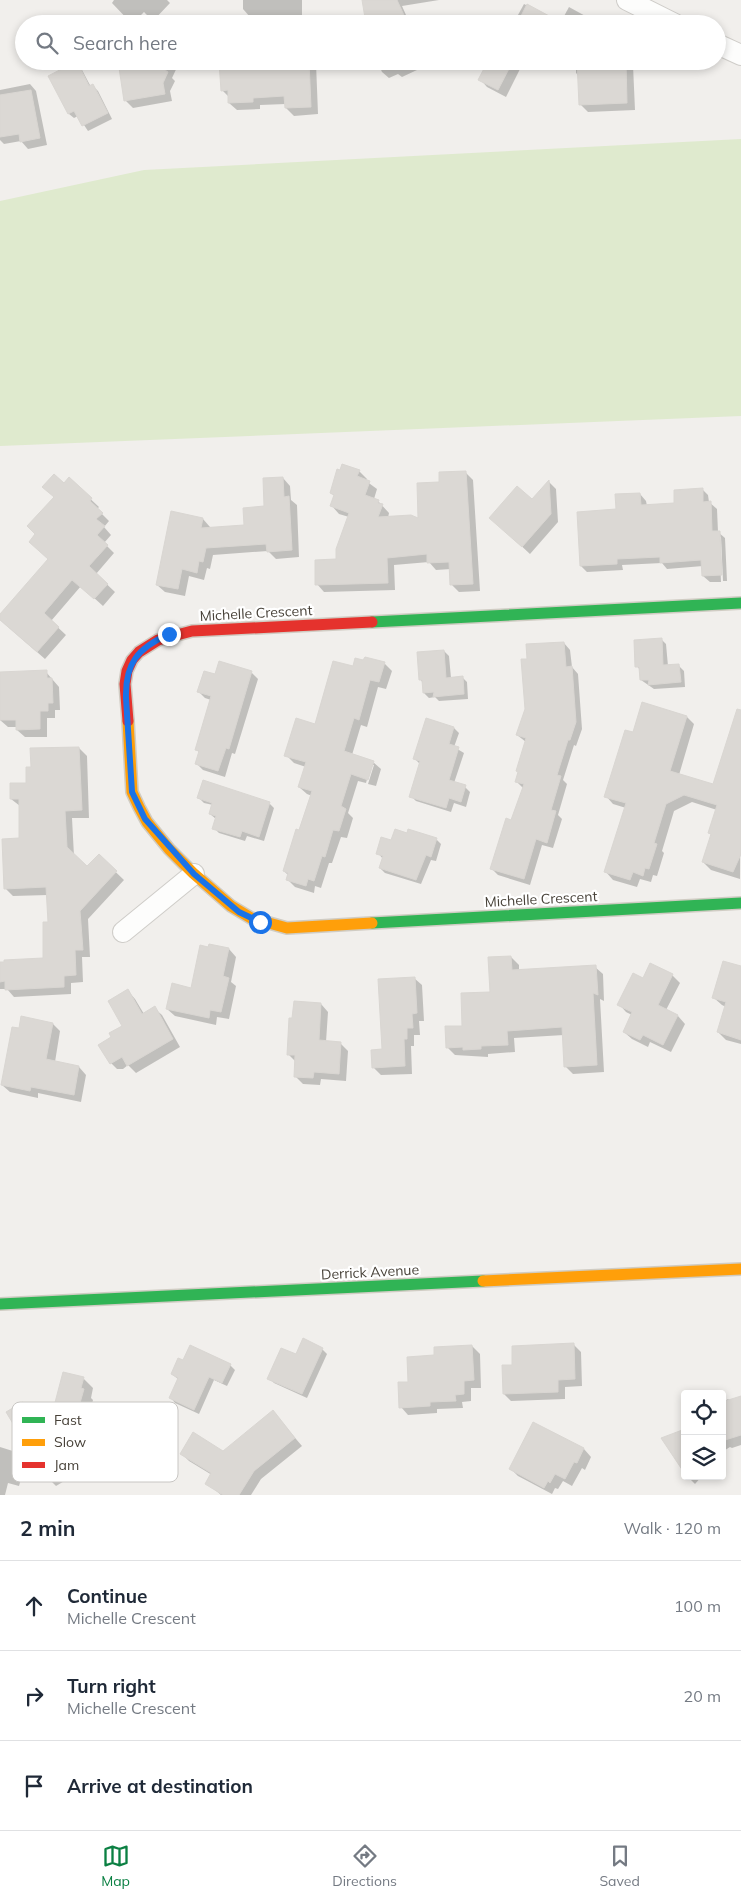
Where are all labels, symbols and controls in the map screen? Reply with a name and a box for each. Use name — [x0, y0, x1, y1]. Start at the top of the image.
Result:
search box — [15, 15, 726, 70]
icon: search — [33, 29, 61, 57]
text: Search here — [73, 31, 177, 55]
street label: Michelle Crescent — [199, 601, 313, 625]
route end — [158, 623, 181, 646]
street label: Michelle Crescent — [484, 887, 598, 911]
route start — [249, 911, 272, 934]
street label: Derrick Avenue — [321, 1260, 419, 1284]
map controls — [681, 1390, 726, 1480]
button: locate — [681, 1390, 726, 1435]
legend — [12, 1402, 178, 1482]
text: Fast — [54, 1411, 82, 1429]
text: Slow — [54, 1433, 86, 1451]
button: layers — [681, 1435, 726, 1480]
text: Jam — [54, 1456, 79, 1474]
text: 2 min — [20, 1515, 75, 1541]
text: Walk · 120 m — [623, 1518, 721, 1538]
text: Continue — [67, 1584, 147, 1608]
icon: ahead — [20, 1592, 48, 1620]
text: 100 m — [674, 1596, 721, 1616]
text: Michelle Crescent — [67, 1608, 196, 1628]
text: Turn right — [67, 1674, 156, 1698]
icon: right — [20, 1682, 48, 1710]
text: 20 m — [684, 1686, 721, 1706]
text: Michelle Crescent — [67, 1698, 196, 1718]
icon: arrive — [20, 1772, 48, 1800]
text: Arrive at destination — [67, 1774, 253, 1798]
tab: Map — [101, 1842, 130, 1890]
tab: Directions — [332, 1842, 397, 1890]
tab: Saved — [599, 1842, 640, 1890]

